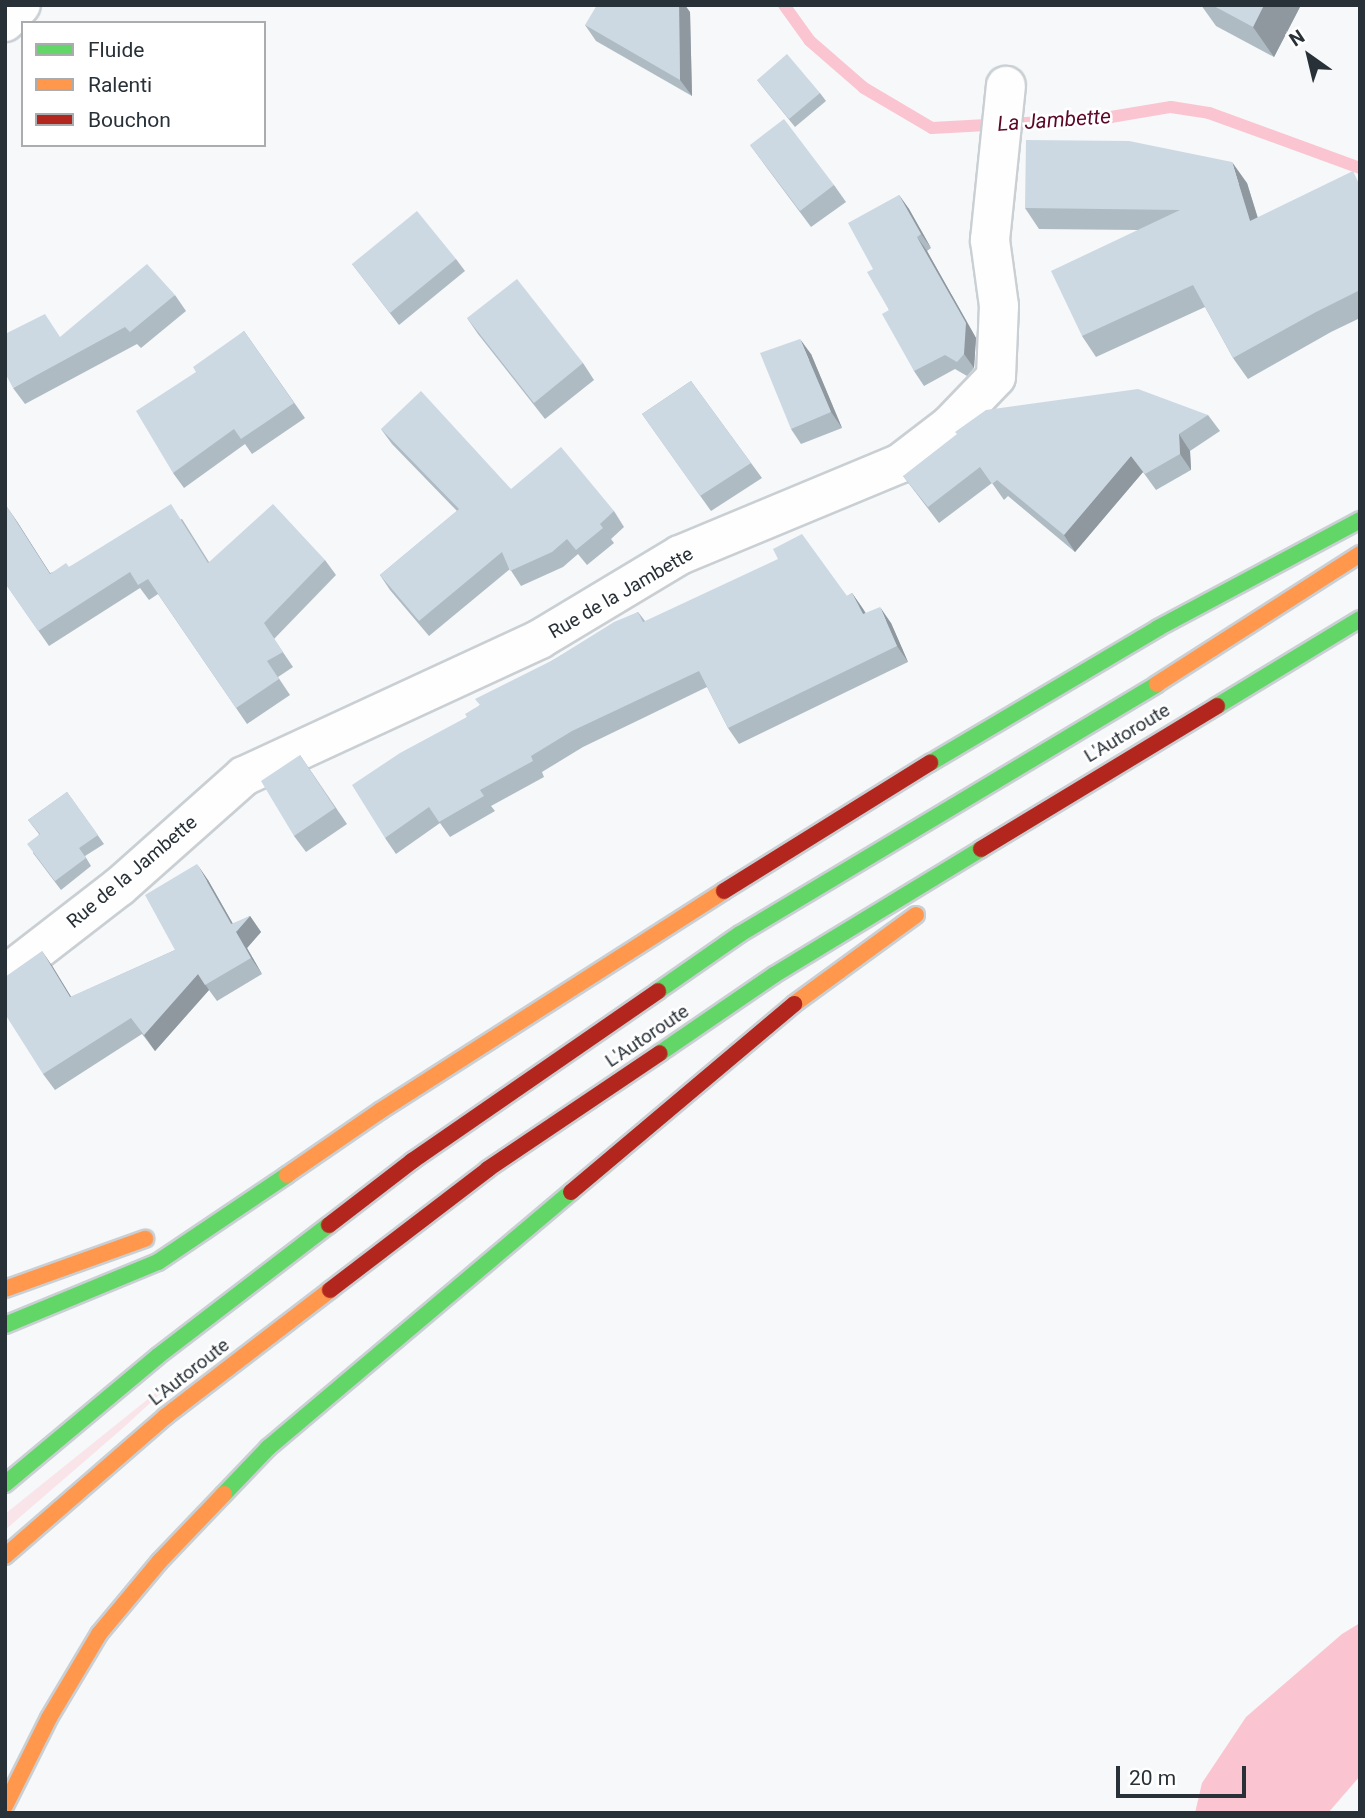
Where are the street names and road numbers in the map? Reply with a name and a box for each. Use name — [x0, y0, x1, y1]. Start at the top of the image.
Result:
street label: Rue de la Jambette — [545, 542, 697, 644]
street label: L'Autoroute — [1080, 699, 1174, 767]
street label: Rue de la Jambette — [62, 811, 202, 933]
street label: L'Autoroute — [601, 1000, 693, 1072]
street label: L'Autoroute — [144, 1333, 234, 1411]

